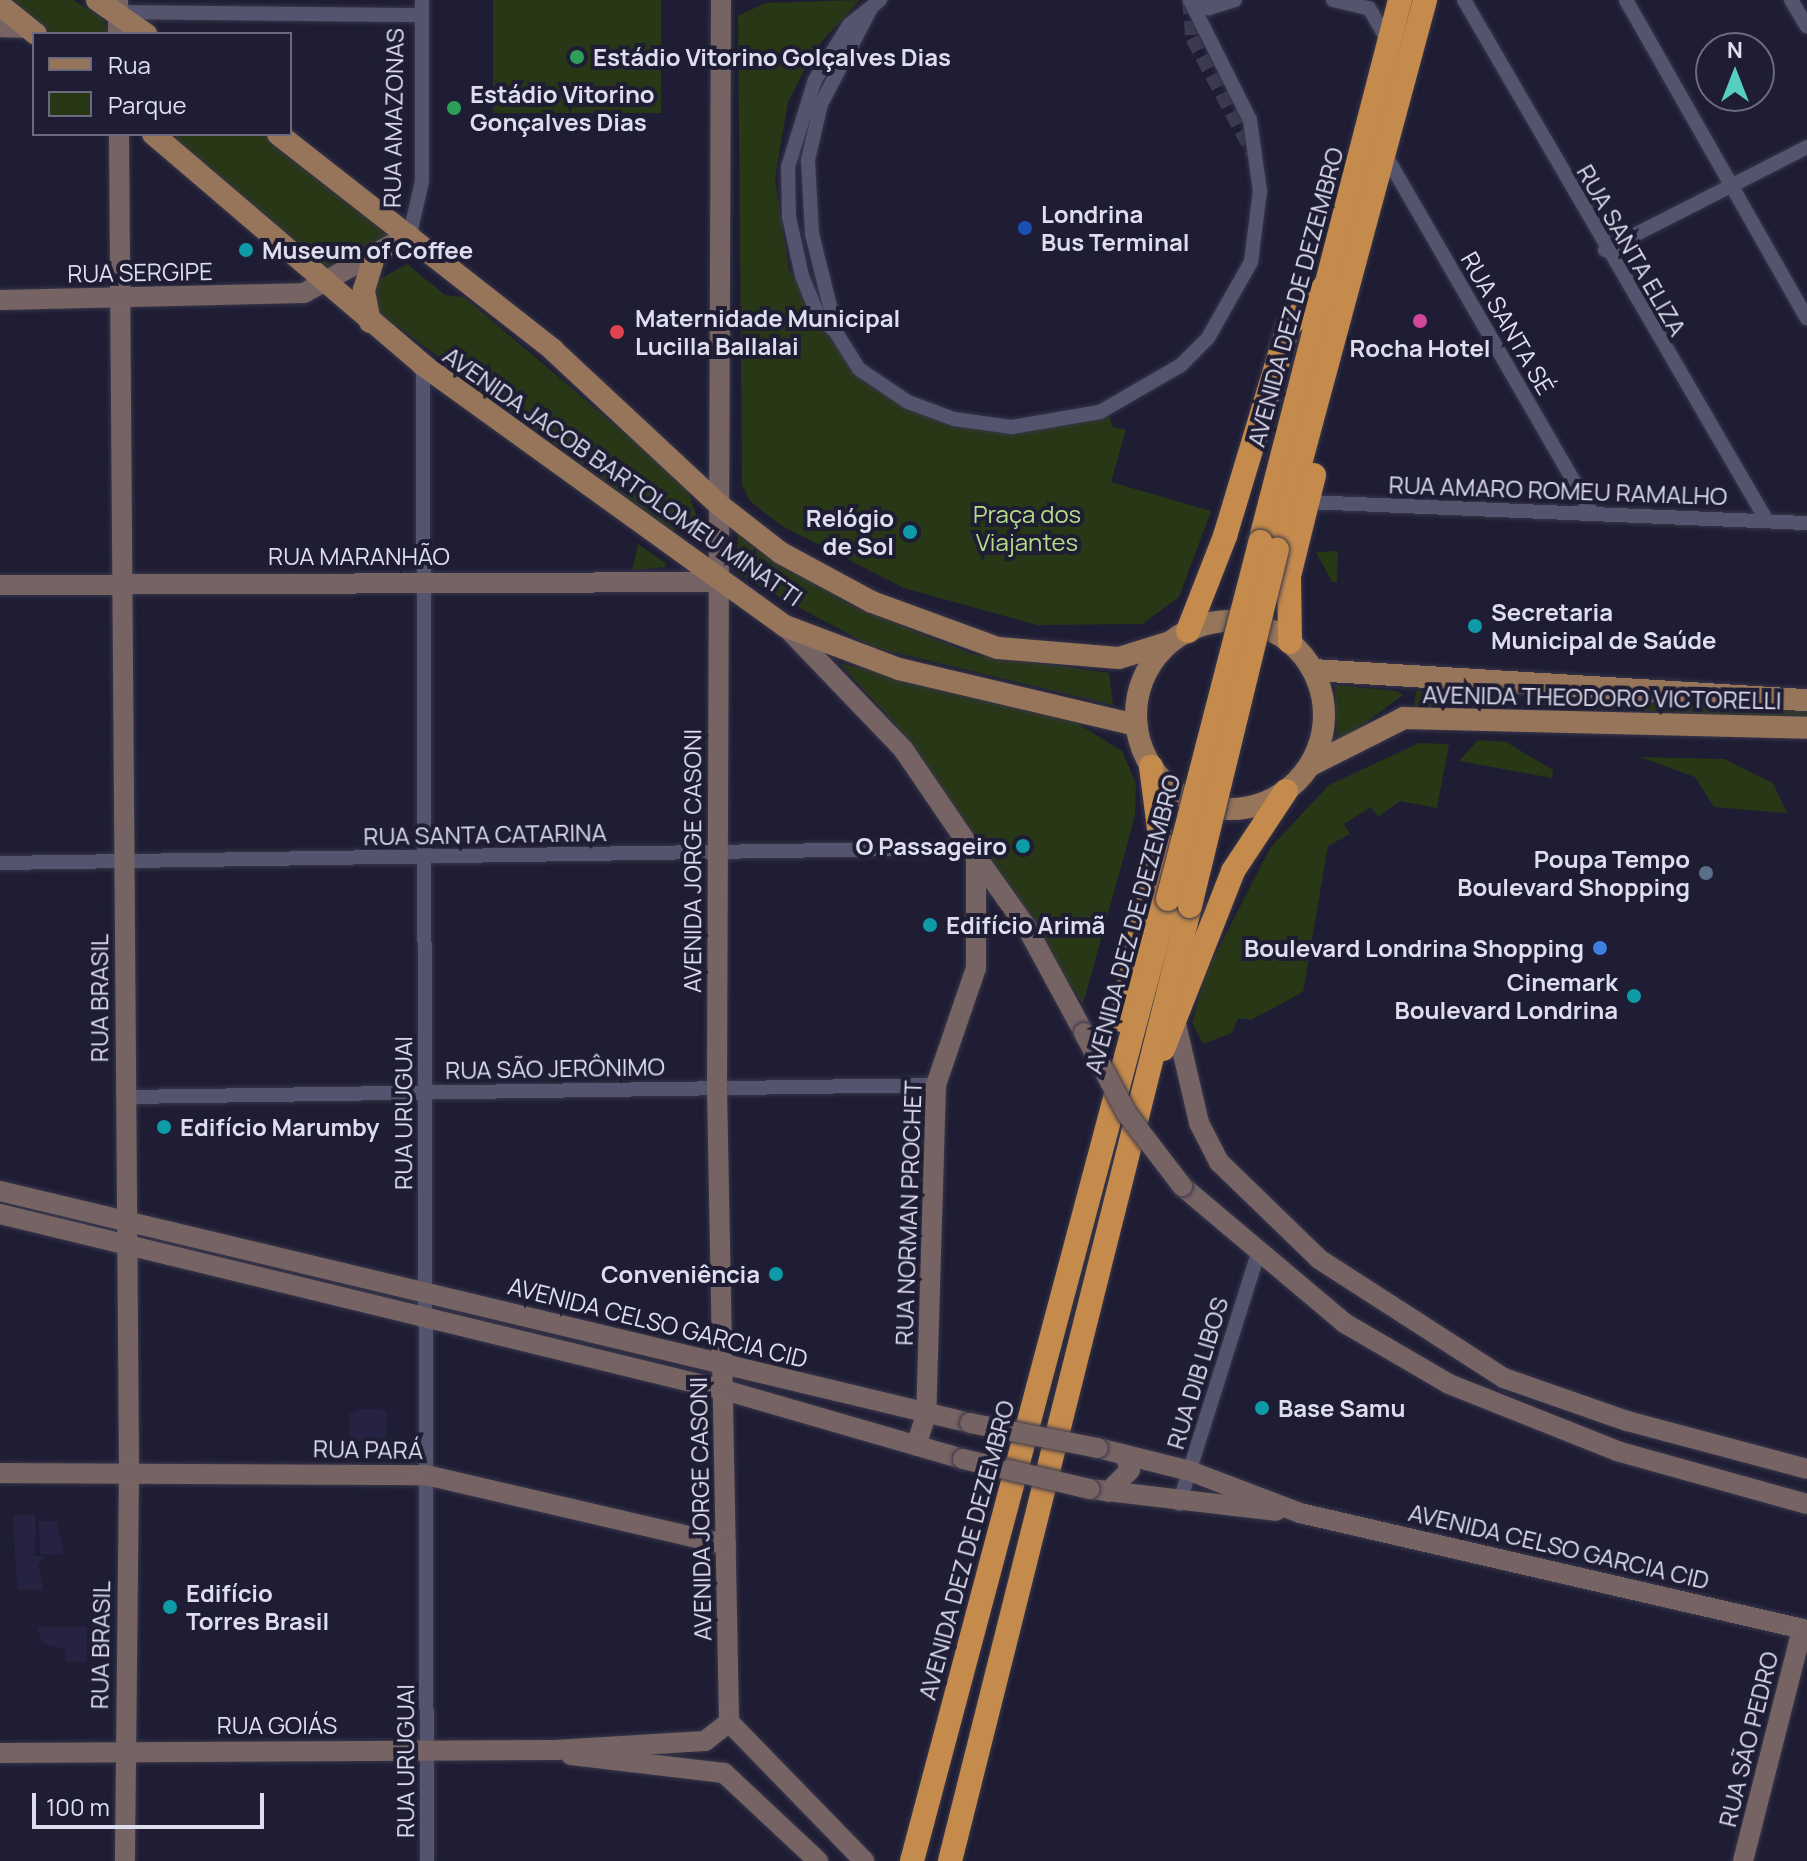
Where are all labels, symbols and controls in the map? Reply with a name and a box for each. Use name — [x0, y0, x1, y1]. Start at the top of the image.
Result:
street label: RUA AMAZONAS — [377, 28, 409, 208]
legend — [32, 32, 292, 136]
north arrow — [1695, 32, 1775, 112]
text: N — [1727, 35, 1743, 65]
place label: Estádio Vitorino Golçalves Dias — [593, 43, 951, 71]
text: Rua — [108, 48, 151, 81]
marker: Estádio Vitorino Golçalves Dias — [568, 48, 586, 66]
place label: Estádio Vitorino Gonçalves Dias — [470, 80, 655, 136]
text: Parque — [108, 88, 186, 121]
marker: Estádio Vitorino Gonçalves Dias — [445, 99, 463, 117]
street label: AVENIDA DEZ DE DEZEMBRO — [1241, 144, 1349, 450]
street label: RUA SANTA ELIZA — [1571, 159, 1693, 341]
place label: Londrina Bus Terminal — [1041, 200, 1189, 256]
marker: Londrina Bus Terminal — [1016, 219, 1034, 237]
place label: Museum of Coffee — [262, 236, 473, 264]
marker: Museum of Coffee — [237, 241, 255, 259]
street label: RUA SANTA SÉ — [1456, 247, 1560, 399]
street label: RUA SERGIPE — [67, 256, 213, 288]
place label: Maternidade Municipal Lucilla Ballalai — [635, 304, 900, 360]
marker: Rocha Hotel — [1411, 312, 1429, 330]
marker: Maternidade Municipal Lucilla Ballalai — [606, 321, 628, 343]
place label: Rocha Hotel — [1349, 334, 1491, 362]
street label: AVENIDA JACOB BARTOLOMEU MINATTI — [438, 340, 808, 612]
street label: RUA AMARO ROMEU RAMALHO — [1388, 470, 1728, 510]
park label: Praça dos Viajantes — [973, 500, 1081, 556]
place label: Relógio de Sol — [806, 504, 894, 560]
marker: Relógio de Sol — [901, 523, 919, 541]
street label: RUA MARANHÃO — [268, 542, 450, 570]
place label: Secretaria Municipal de Saúde — [1491, 598, 1717, 654]
marker: Secretaria Municipal de Saúde — [1466, 617, 1484, 635]
street label: AVENIDA THEODORO VICTORELLI — [1422, 679, 1782, 715]
street label: AVENIDA JORGE CASONI — [678, 729, 706, 993]
street label: AVENIDA DEZ DE DEZEMBRO — [1078, 771, 1186, 1077]
street label: RUA SANTA CATARINA — [363, 817, 607, 851]
place label: O Passageiro — [855, 832, 1007, 860]
marker: O Passageiro — [1014, 837, 1032, 855]
place label: Poupa Tempo Boulevard Shopping — [1457, 845, 1690, 901]
marker: Poupa Tempo Boulevard Shopping — [1697, 864, 1715, 882]
place label: Edifício Arimã — [946, 911, 1105, 939]
marker: Edifício Arimã — [921, 916, 939, 934]
street label: RUA BRASIL — [85, 934, 113, 1062]
place label: Boulevard Londrina Shopping — [1244, 934, 1584, 962]
marker: Boulevard Londrina Shopping — [1591, 939, 1609, 957]
place label: Cinemark Boulevard Londrina — [1395, 968, 1618, 1024]
marker: Cinemark Boulevard Londrina — [1625, 987, 1643, 1005]
street label: RUA URUGUAI — [389, 1036, 417, 1190]
street label: RUA SÃO JERÔNIMO — [445, 1052, 665, 1084]
street label: RUA NORMAN PROCHET — [889, 1080, 927, 1346]
place label: Edifício Marumby — [180, 1113, 379, 1141]
marker: Edifício Marumby — [155, 1118, 173, 1136]
place label: Conveniência — [601, 1260, 760, 1288]
marker: Conveniência — [767, 1265, 785, 1283]
street label: AVENIDA CELSO GARCIA CID — [505, 1271, 811, 1373]
street label: RUA DIB LIBOS — [1160, 1294, 1234, 1452]
street label: AVENIDA JORGE CASONI — [683, 1377, 717, 1641]
place label: Base Samu — [1278, 1394, 1405, 1422]
street label: AVENIDA DEZ DE DEZEMBRO — [912, 1397, 1020, 1703]
marker: Base Samu — [1253, 1399, 1271, 1417]
street label: RUA PARÁ — [313, 1434, 423, 1464]
street label: AVENIDA CELSO GARCIA CID — [1406, 1497, 1712, 1595]
place label: Edifício Torres Brasil — [186, 1579, 329, 1635]
street label: RUA BRASIL — [84, 1581, 116, 1709]
marker: Edifício Torres Brasil — [161, 1598, 179, 1616]
street label: RUA SÃO PEDRO — [1712, 1648, 1784, 1830]
street label: RUA URUGUAI — [391, 1684, 419, 1838]
street label: RUA GOIÁS — [217, 1711, 337, 1739]
scale bar — [36, 1777, 268, 1827]
text: 100 m — [46, 1790, 110, 1823]

